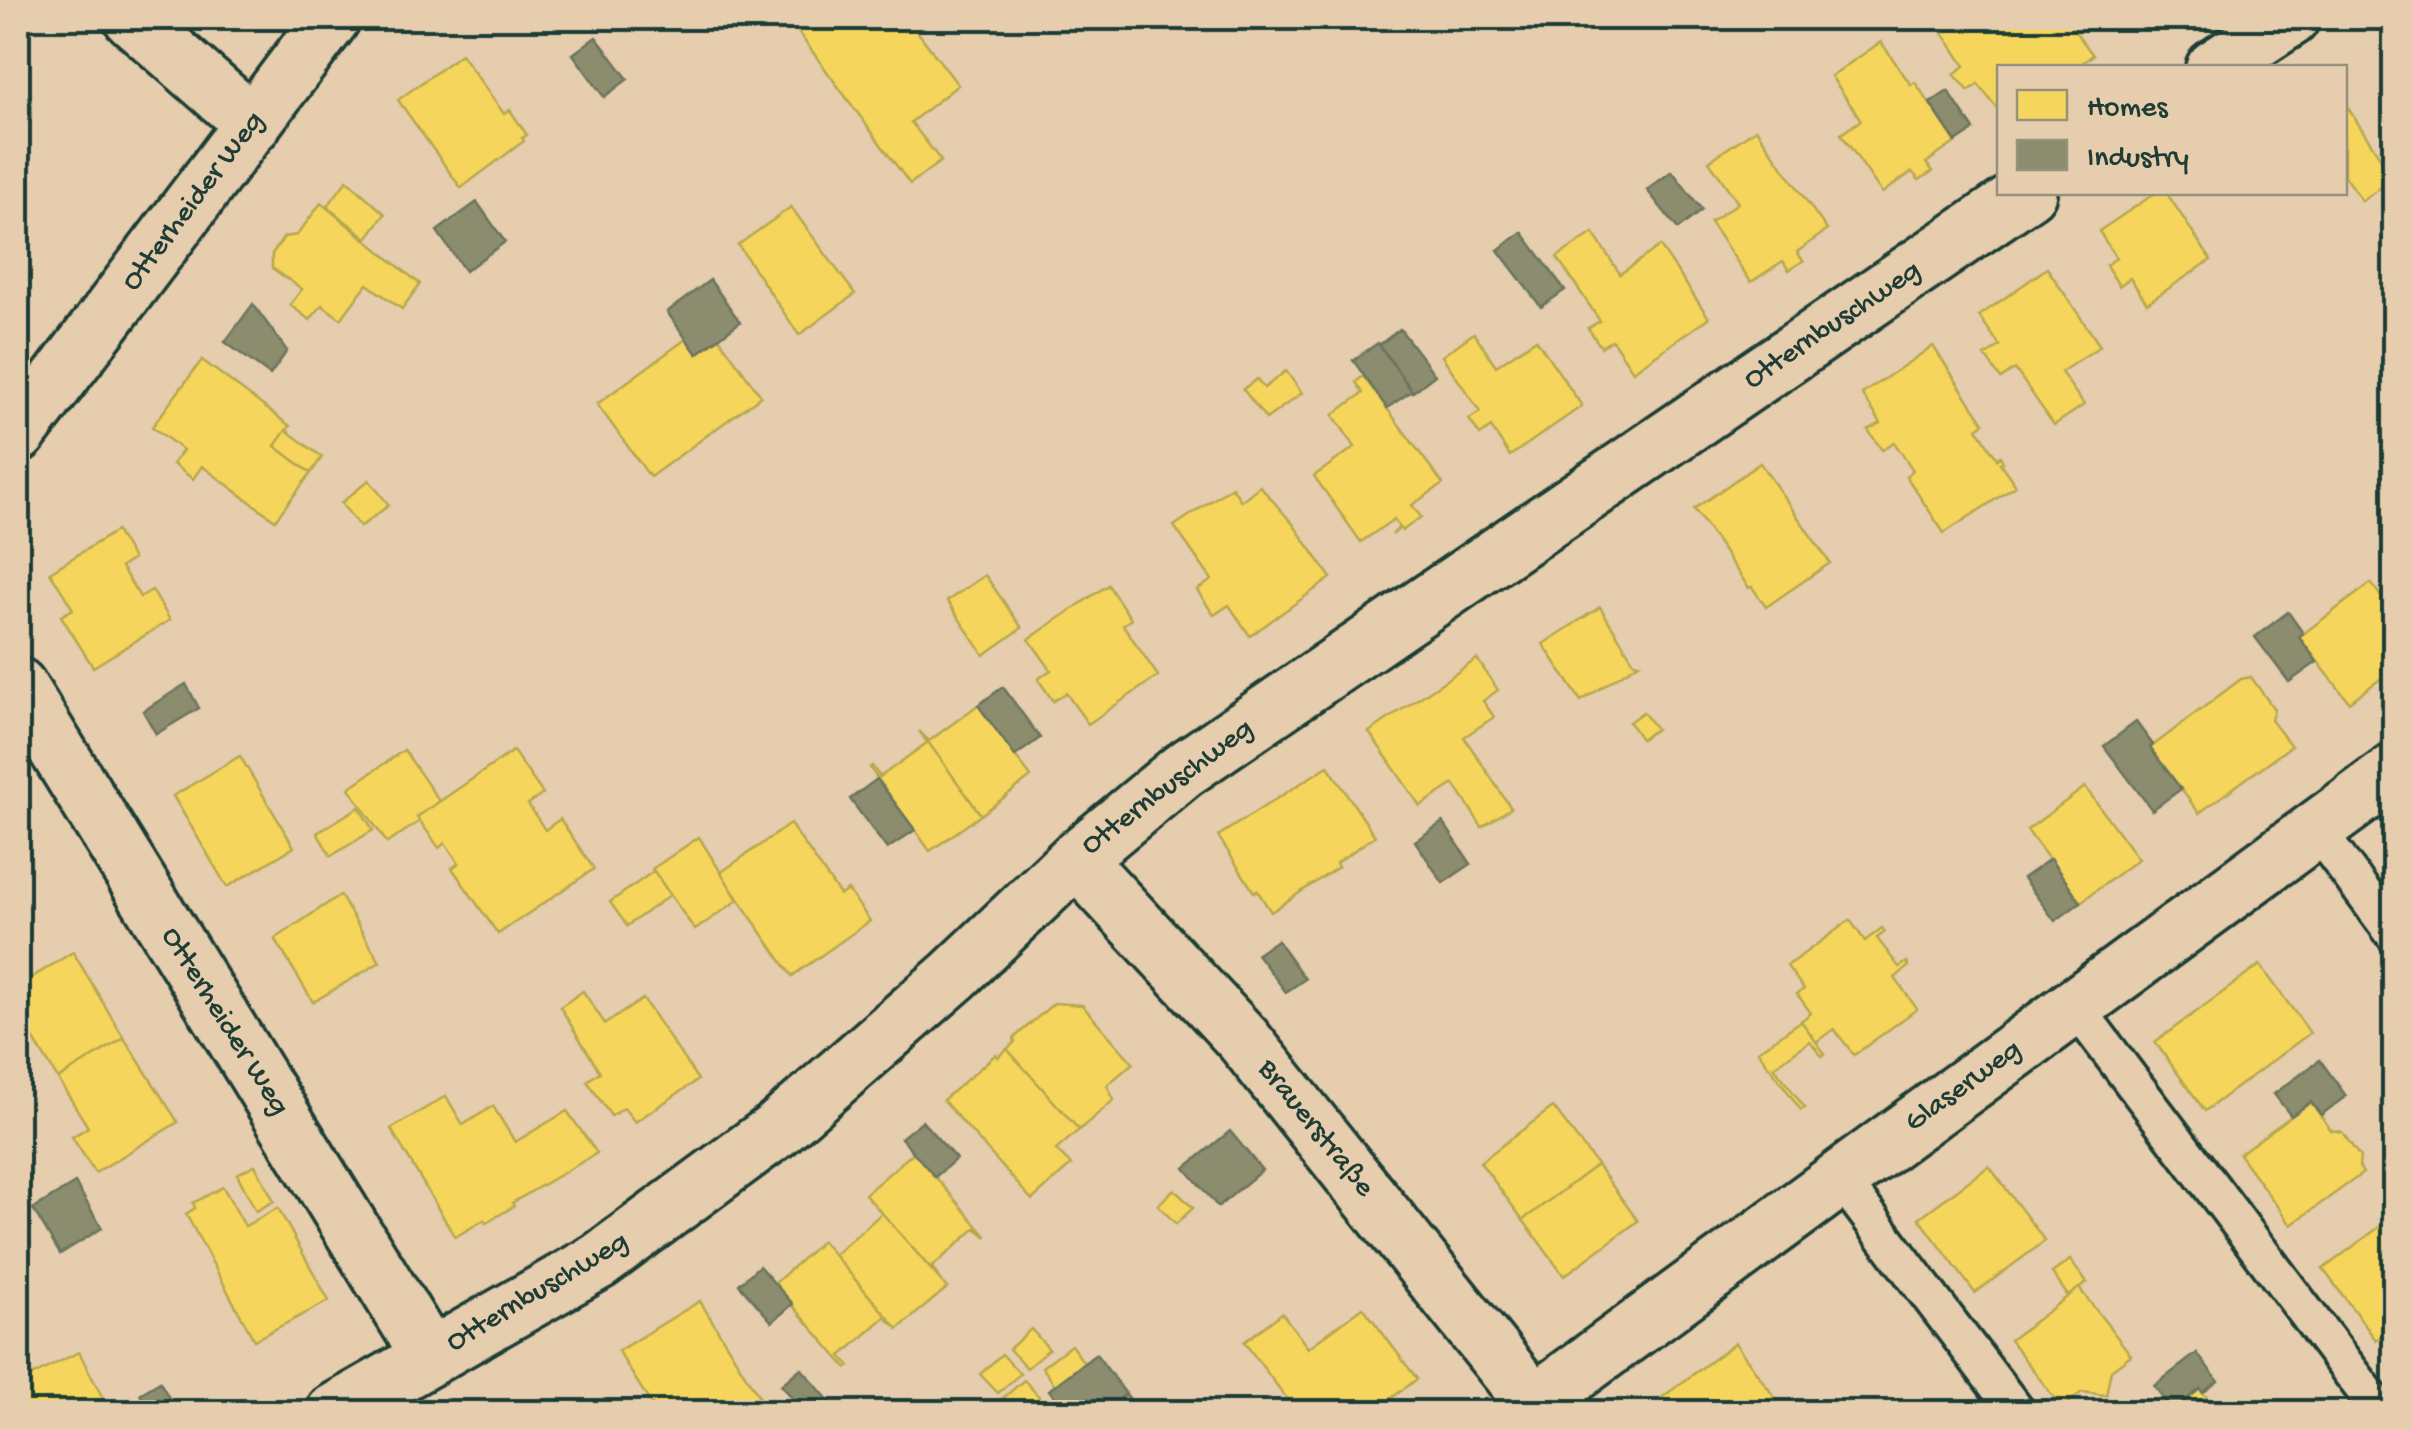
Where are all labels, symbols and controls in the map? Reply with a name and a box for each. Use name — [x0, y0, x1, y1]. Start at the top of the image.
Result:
legend — [1997, 65, 2347, 195]
text: Homes — [2087, 92, 2168, 127]
street label: Otterheider Weg — [115, 105, 273, 299]
text: Industry — [2087, 142, 2189, 177]
street label: Otternbuschweg — [1738, 254, 1928, 398]
street label: Otternbuschweg — [1075, 712, 1261, 864]
street label: Otterheider Weg — [152, 921, 296, 1123]
street label: Glaserweg — [1899, 1033, 2029, 1141]
street label: Brauerstraße — [1248, 1052, 1381, 1205]
street label: Otternbuschweg — [441, 1225, 635, 1361]

